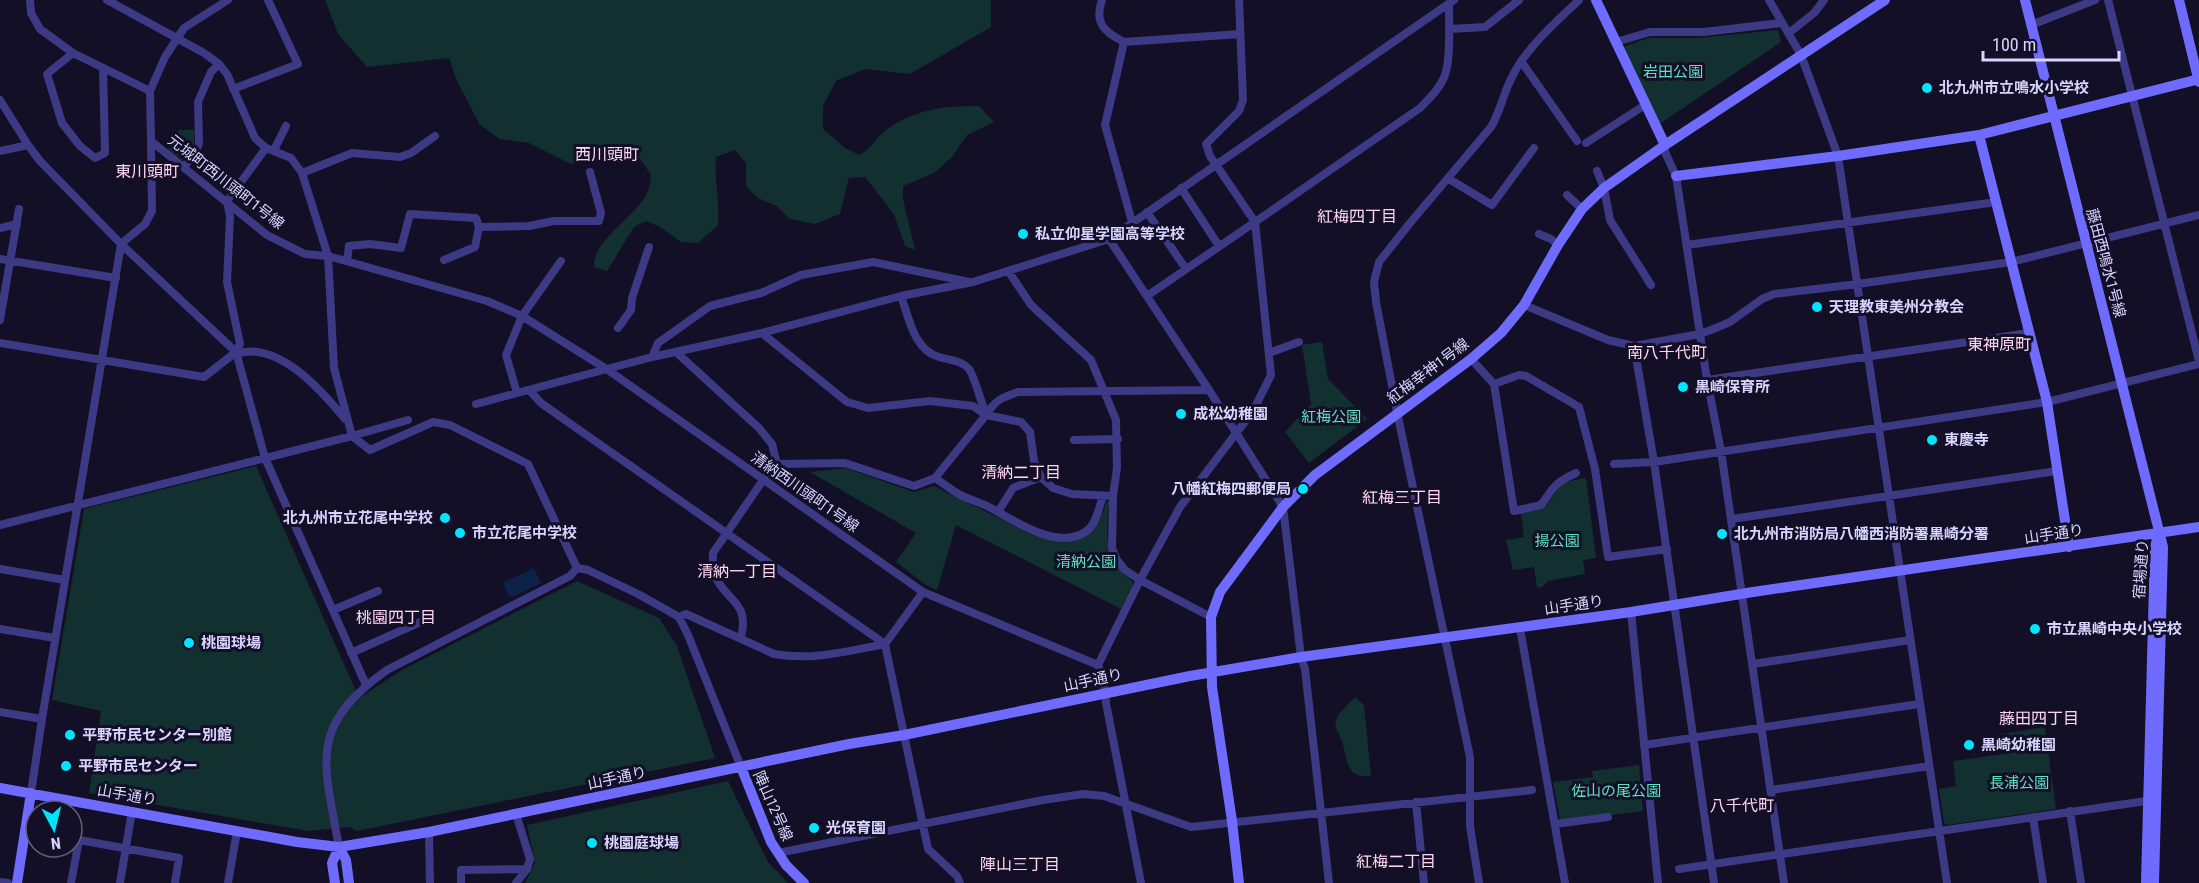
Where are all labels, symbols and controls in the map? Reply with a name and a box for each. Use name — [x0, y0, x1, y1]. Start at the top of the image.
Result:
scale bar — [1983, 24, 2120, 62]
text: 100 m — [1992, 34, 2036, 55]
park label: 岩田公園 — [1643, 63, 1703, 81]
place label: 北九州市立鳴水小学校 — [1939, 79, 2089, 97]
marker: 北九州市立鳴水小学校 — [1920, 81, 1934, 95]
street label: 元城町西川頭町1号線 — [164, 131, 288, 233]
district label: 西川頭町 — [575, 145, 639, 164]
district label: 東川頭町 — [115, 162, 179, 181]
street label: 藤田西鳴水1号線 — [2083, 206, 2129, 320]
district label: 紅梅四丁目 — [1317, 207, 1397, 226]
place label: 私立仰星学園高等学校 — [1035, 225, 1185, 243]
marker: 私立仰星学園高等学校 — [1016, 227, 1030, 241]
place label: 天理教東美州分教会 — [1829, 298, 1964, 316]
marker: 天理教東美州分教会 — [1810, 300, 1824, 314]
street label: 紅梅幸神1号線 — [1384, 335, 1472, 407]
district label: 東神原町 — [1967, 335, 2031, 354]
district label: 南八千代町 — [1627, 343, 1707, 362]
place label: 黒崎保育所 — [1695, 378, 1770, 396]
marker: 黒崎保育所 — [1676, 380, 1690, 394]
place label: 成松幼稚園 — [1193, 405, 1268, 423]
marker: 成松幼稚園 — [1174, 407, 1188, 421]
park label: 紅梅公園 — [1301, 408, 1361, 426]
place label: 東慶寺 — [1944, 431, 1989, 449]
marker: 東慶寺 — [1925, 433, 1939, 447]
street label: 清納西川頭町1号線 — [748, 448, 862, 536]
district label: 清納二丁目 — [981, 463, 1061, 482]
place label: 八幡紅梅四郵便局 — [1171, 480, 1291, 498]
marker: 八幡紅梅四郵便局 — [1296, 482, 1310, 496]
district label: 紅梅三丁目 — [1362, 488, 1442, 507]
place label: 北九州市立花尾中学校 — [283, 509, 433, 527]
marker: 北九州市立花尾中学校 — [438, 511, 452, 525]
street label: 山手通り — [2023, 521, 2085, 547]
place label: 市立花尾中学校 — [472, 524, 577, 542]
place label: 北九州市消防局八幡西消防署黒崎分署 — [1734, 525, 1989, 543]
marker: 市立花尾中学校 — [453, 526, 467, 540]
marker: 北九州市消防局八幡西消防署黒崎分署 — [1715, 527, 1729, 541]
park label: 揚公園 — [1534, 532, 1580, 550]
street label: 宿場通り — [2130, 538, 2152, 600]
park label: 清納公園 — [1056, 553, 1116, 571]
district label: 清納一丁目 — [697, 562, 777, 581]
street label: 山手通り — [1543, 592, 1605, 618]
district label: 桃園四丁目 — [356, 608, 436, 627]
place label: 市立黒崎中央小学校 — [2047, 620, 2182, 638]
marker: 市立黒崎中央小学校 — [2028, 622, 2042, 636]
place label: 桃園球場 — [201, 634, 261, 652]
marker: 桃園球場 — [182, 636, 196, 650]
street label: 山手通り — [1062, 665, 1124, 695]
district label: 藤田四丁目 — [1999, 709, 2079, 728]
place label: 平野市民センター別館 — [82, 726, 232, 744]
marker: 平野市民センター別館 — [63, 728, 77, 742]
place label: 黒崎幼稚園 — [1981, 736, 2056, 754]
marker: 黒崎幼稚園 — [1962, 738, 1976, 752]
place label: 平野市民センター — [78, 757, 198, 775]
marker: 平野市民センター — [59, 759, 73, 773]
street label: 山手通り — [586, 763, 648, 793]
street label: 陣山12号線 — [750, 768, 796, 844]
park label: 長浦公園 — [1989, 774, 2049, 792]
street label: 山手通り — [96, 781, 158, 809]
park label: 佐山の尾公園 — [1571, 782, 1661, 800]
district label: 八千代町 — [1710, 796, 1774, 815]
north arrow — [24, 799, 84, 859]
place label: 光保育園 — [826, 819, 886, 837]
marker: 光保育園 — [807, 821, 821, 835]
text: N — [50, 833, 62, 853]
place label: 桃園庭球場 — [604, 834, 679, 852]
marker: 桃園庭球場 — [585, 836, 599, 850]
district label: 紅梅二丁目 — [1356, 852, 1436, 871]
district label: 陣山三丁目 — [980, 855, 1060, 874]

